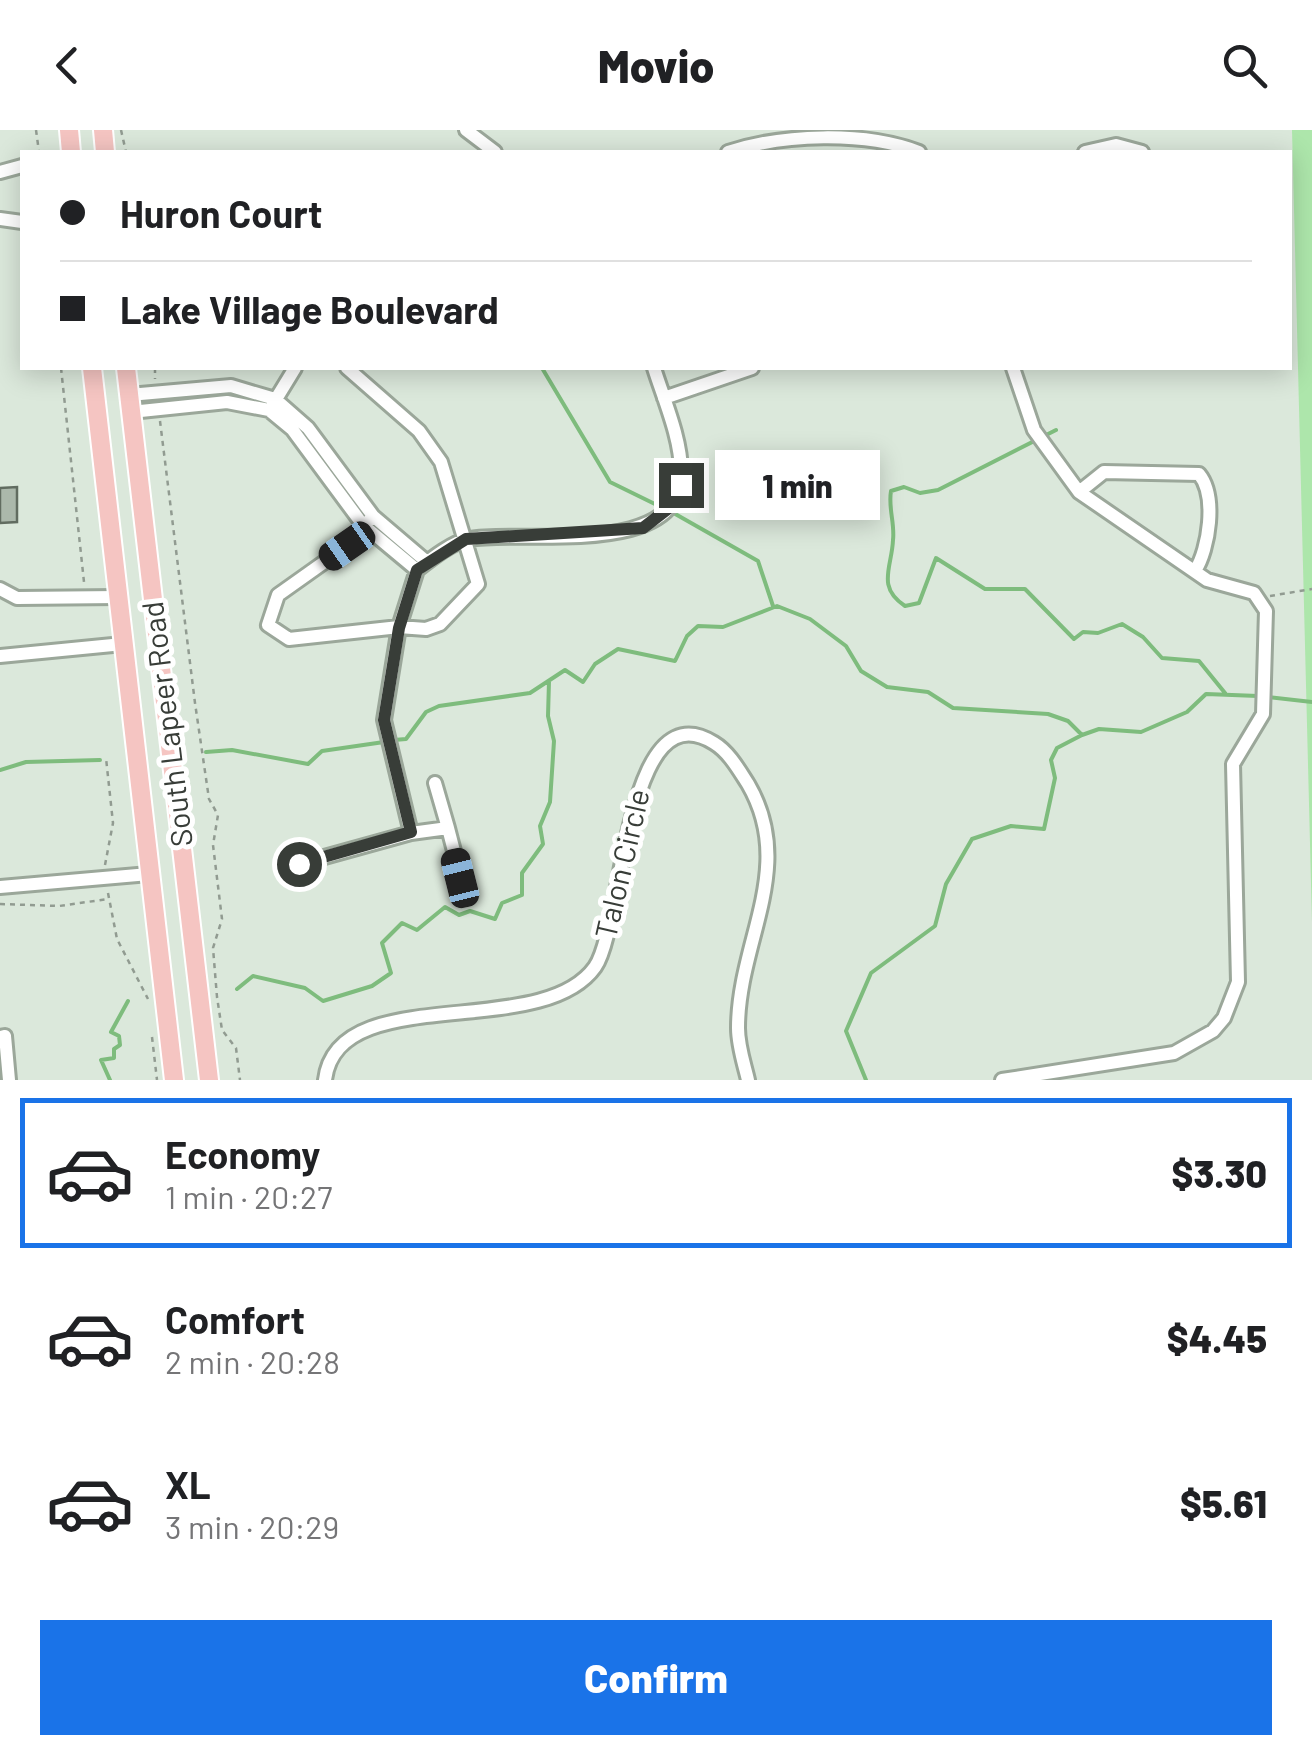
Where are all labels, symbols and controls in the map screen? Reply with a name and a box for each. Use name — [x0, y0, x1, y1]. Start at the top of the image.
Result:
icon: back — [40, 38, 95, 93]
text: Movio — [598, 38, 714, 92]
icon: search — [1217, 38, 1272, 93]
text: Huron Court — [120, 190, 322, 236]
text: Lake Village Boulevard — [120, 286, 499, 332]
callout: 1 min — [716, 450, 881, 520]
route end — [659, 463, 704, 508]
text: 1 min — [762, 466, 833, 504]
car — [314, 517, 380, 575]
street label: South Lapeer Road — [133, 599, 199, 849]
street label: Talon Circle — [586, 785, 656, 942]
route start — [277, 842, 322, 887]
car — [438, 845, 482, 911]
icon: car — [45, 1128, 135, 1218]
text: Economy — [165, 1131, 320, 1177]
text: $3.30 — [1172, 1150, 1267, 1196]
text: 1 min · 20:27 — [165, 1177, 332, 1215]
icon: car — [45, 1293, 135, 1383]
text: Comfort — [165, 1296, 305, 1342]
text: $4.45 — [1167, 1315, 1267, 1361]
text: 2 min · 20:28 — [165, 1342, 340, 1380]
icon: car — [45, 1458, 135, 1548]
text: XL — [165, 1461, 211, 1507]
text: $5.61 — [1180, 1480, 1267, 1526]
text: 3 min · 20:29 — [165, 1507, 339, 1545]
button: Confirm — [40, 1620, 1272, 1735]

